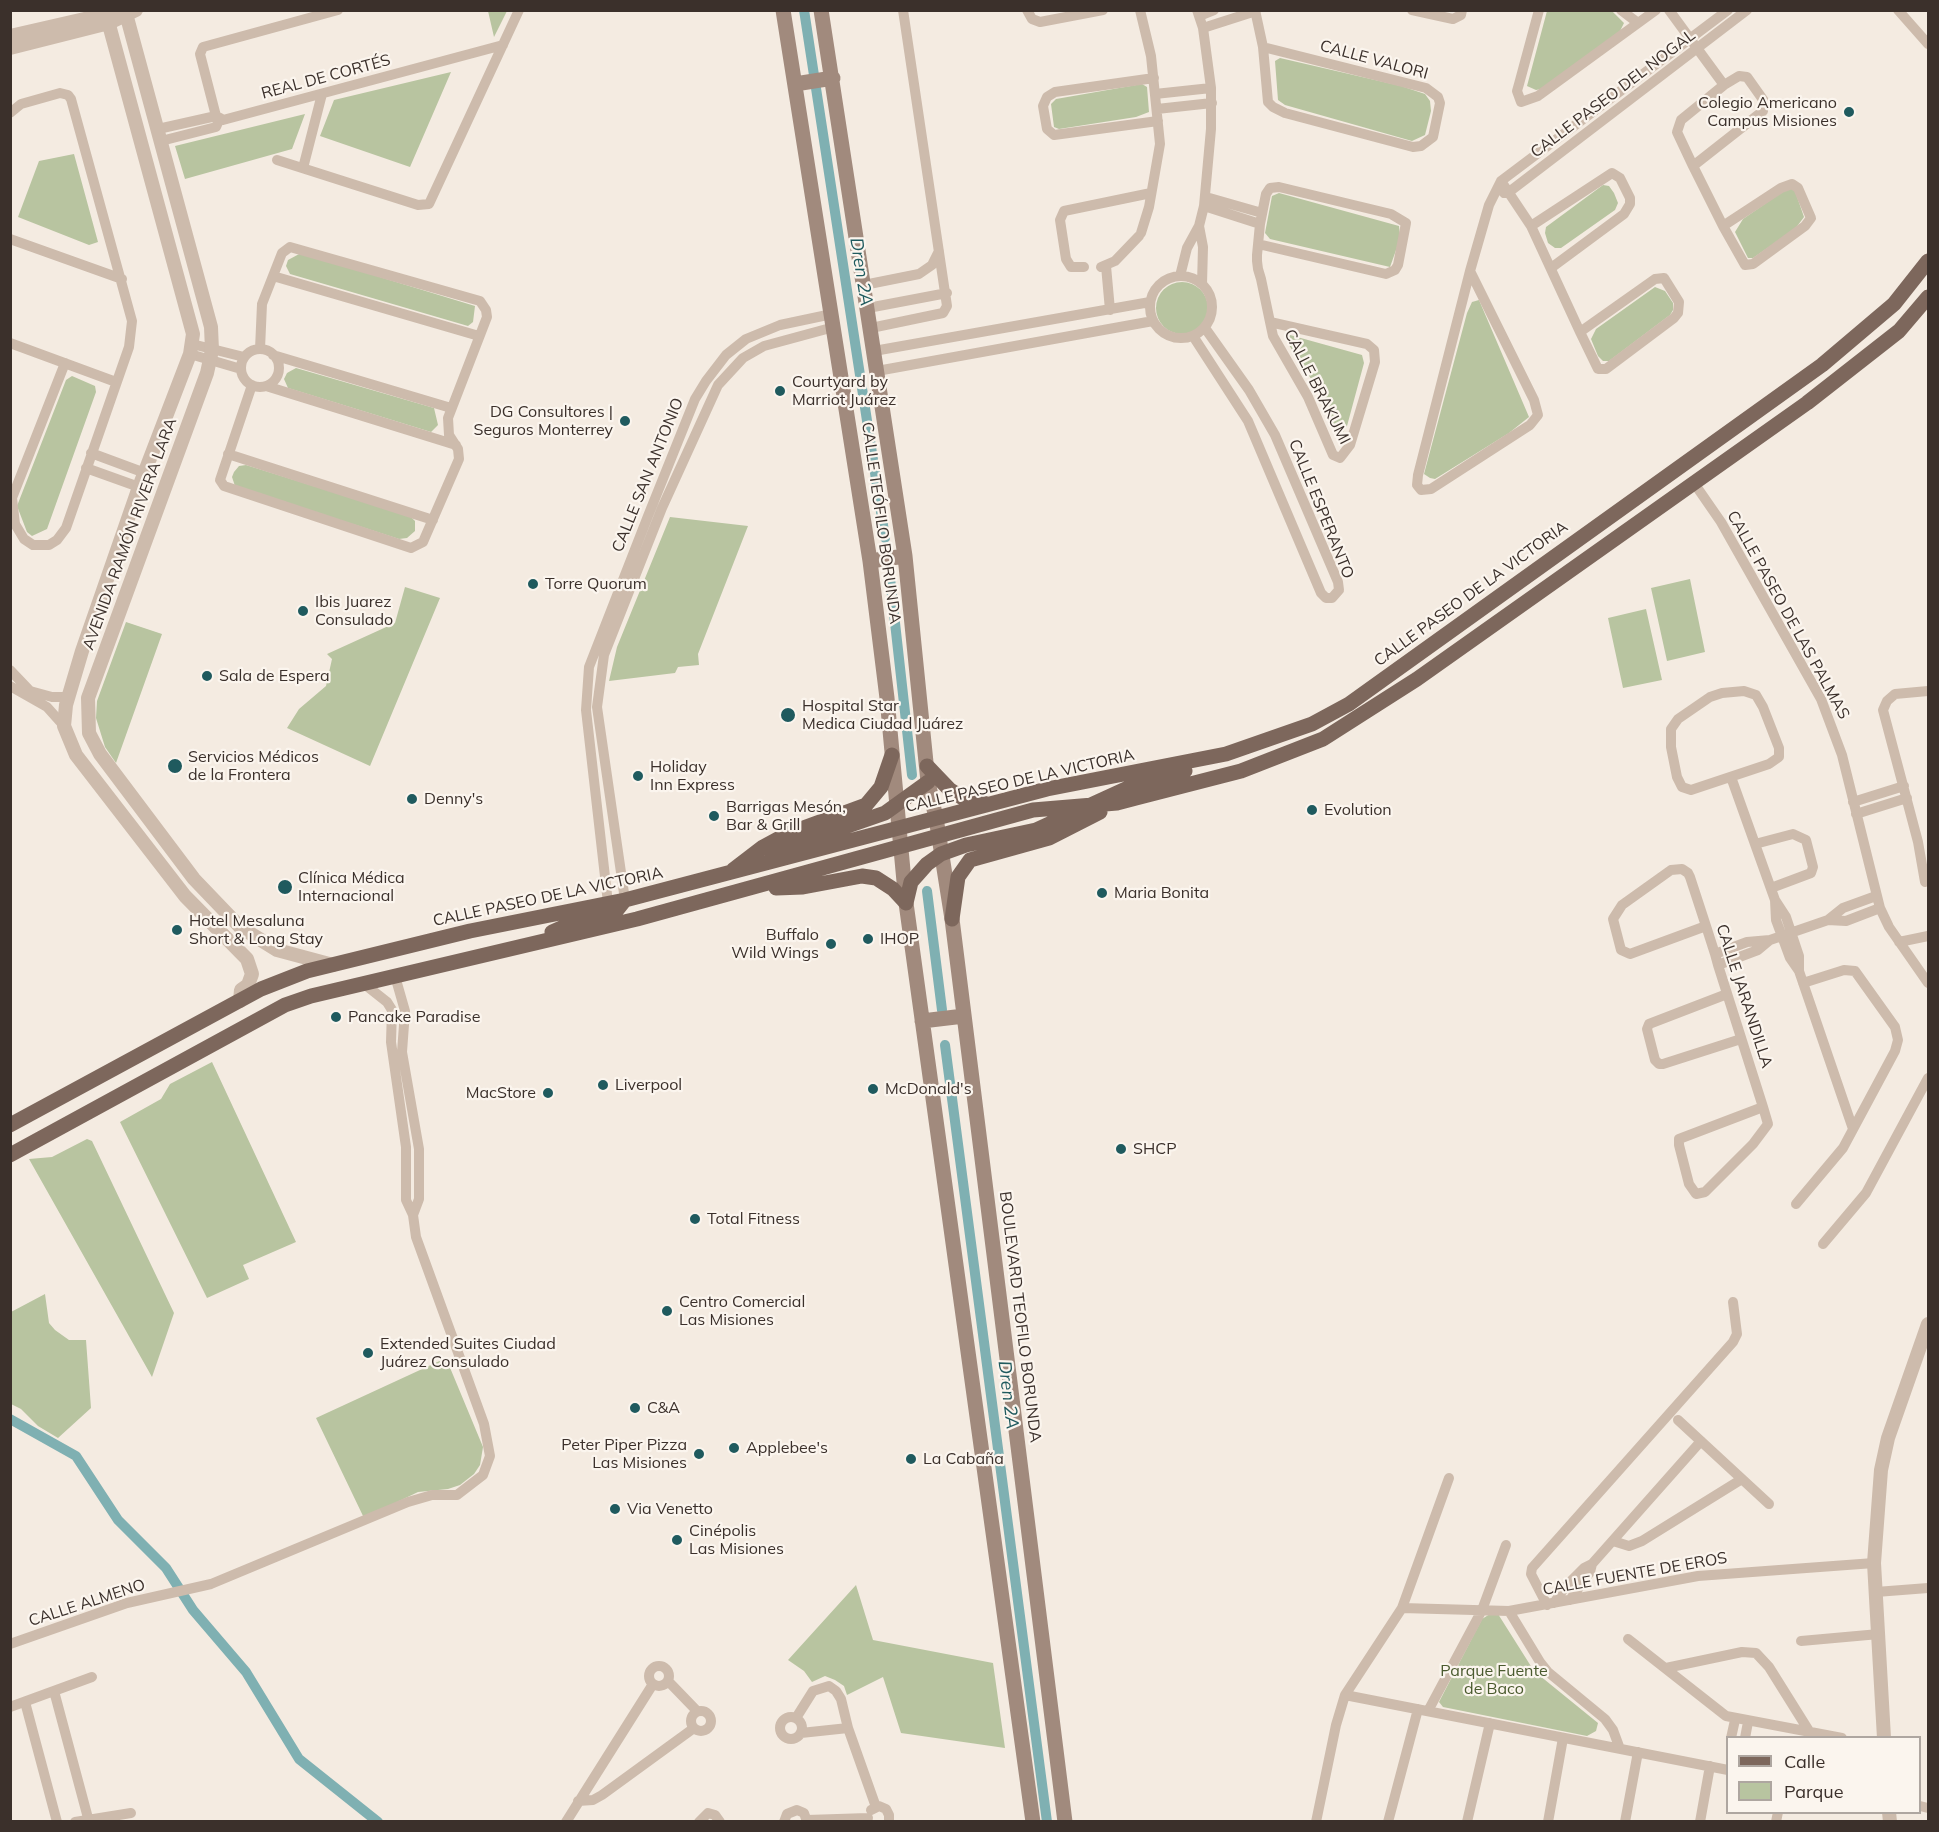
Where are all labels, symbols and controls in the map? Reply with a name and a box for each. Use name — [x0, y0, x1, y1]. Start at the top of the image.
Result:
street label: CALLE PASEO DEL NOGAL — [1527, 26, 1699, 162]
street label: CALLE VALORI — [1318, 36, 1430, 84]
street label: REAL DE CORTÉS — [259, 51, 393, 103]
place label: Colegio Americano Campus Misiones — [1698, 93, 1837, 131]
marker: Colegio Americano Campus Misiones — [1842, 105, 1856, 119]
water label: Dren 2A — [845, 236, 877, 308]
street label: CALLE BRAKUMI — [1280, 326, 1354, 448]
place label: Courtyard by Marriot Juárez — [792, 372, 896, 410]
marker: Courtyard by Marriot Juárez — [773, 384, 787, 398]
street label: CALLE SAN ANTONIO — [608, 395, 688, 555]
place label: DG Consultores | Seguros Monterrey — [473, 402, 613, 440]
marker: DG Consultores | Seguros Monterrey — [618, 414, 632, 428]
street label: AVENIDA RAMÓN RIVERA LARA — [79, 415, 181, 653]
street label: CALLE TEÓFILO BORUNDA — [857, 421, 905, 625]
street label: CALLE ESPERANTO — [1284, 437, 1358, 581]
street label: CALLE PASEO DE LAS PALMAS — [1723, 508, 1853, 722]
street label: CALLE PASEO DE LA VICTORIA — [1371, 517, 1571, 671]
place label: Torre Quorum — [545, 574, 647, 594]
marker: Torre Quorum — [526, 577, 540, 591]
place label: Ibis Juarez Consulado — [315, 592, 393, 630]
marker: Ibis Juarez Consulado — [296, 604, 310, 618]
place label: Sala de Espera — [219, 666, 329, 686]
marker: Sala de Espera — [200, 669, 214, 683]
place label: Hospital Star Medica Ciudad Juárez — [802, 696, 963, 734]
marker: Hospital Star Medica Ciudad Juárez — [779, 706, 797, 724]
street label: CALLE PASEO DE LA VICTORIA — [904, 745, 1136, 817]
place label: Servicios Médicos de la Frontera — [188, 747, 319, 785]
marker: Servicios Médicos de la Frontera — [166, 757, 184, 775]
place label: Holiday Inn Express — [650, 757, 735, 795]
marker: Holiday Inn Express — [631, 769, 645, 783]
place label: Denny's — [424, 789, 483, 809]
marker: Denny's — [405, 792, 419, 806]
place label: Barrigas Mesón, Bar & Grill — [726, 797, 846, 835]
place label: Evolution — [1324, 800, 1392, 820]
marker: Evolution — [1305, 803, 1319, 817]
marker: Barrigas Mesón, Bar & Grill — [707, 809, 721, 823]
street label: CALLE PASEO DE LA VICTORIA — [431, 863, 665, 931]
place label: Clínica Médica Internacional — [298, 868, 405, 906]
marker: Clínica Médica Internacional — [276, 878, 294, 896]
place label: Maria Bonita — [1114, 883, 1209, 903]
marker: Maria Bonita — [1095, 886, 1109, 900]
place label: Hotel Mesaluna Short & Long Stay — [189, 911, 323, 949]
street label: CALLE JARANDILLA — [1712, 922, 1776, 1070]
marker: Hotel Mesaluna Short & Long Stay — [170, 923, 184, 937]
place label: Buffalo Wild Wings — [731, 925, 819, 963]
place label: IHOP — [880, 929, 919, 949]
marker: IHOP — [861, 932, 875, 946]
marker: Buffalo Wild Wings — [824, 937, 838, 951]
place label: Pancake Paradise — [348, 1007, 480, 1027]
marker: Pancake Paradise — [329, 1010, 343, 1024]
place label: Liverpool — [615, 1075, 682, 1095]
marker: Liverpool — [596, 1078, 610, 1092]
place label: McDonald's — [885, 1079, 972, 1099]
marker: McDonald's — [866, 1082, 880, 1096]
place label: MacStore — [466, 1083, 536, 1103]
marker: MacStore — [541, 1086, 555, 1100]
place label: SHCP — [1133, 1139, 1177, 1159]
marker: SHCP — [1114, 1142, 1128, 1156]
street label: BOULEVARD TEOFILO BORUNDA — [995, 1190, 1045, 1444]
place label: Total Fitness — [707, 1209, 800, 1229]
marker: Total Fitness — [688, 1212, 702, 1226]
place label: Centro Comercial Las Misiones — [679, 1292, 805, 1330]
marker: Centro Comercial Las Misiones — [660, 1304, 674, 1318]
place label: Extended Suites Ciudad Juárez Consulado — [380, 1334, 556, 1372]
marker: Extended Suites Ciudad Juárez Consulado — [361, 1346, 375, 1360]
water label: Dren 2A — [993, 1359, 1023, 1431]
place label: C&A — [647, 1398, 680, 1418]
marker: C&A — [628, 1401, 642, 1415]
place label: Peter Piper Pizza Las Misiones — [561, 1435, 687, 1473]
place label: Applebee's — [746, 1438, 828, 1458]
marker: Applebee's — [727, 1441, 741, 1455]
marker: Peter Piper Pizza Las Misiones — [692, 1447, 706, 1461]
place label: La Cabaña — [923, 1449, 1004, 1469]
marker: La Cabaña — [904, 1452, 918, 1466]
place label: Via Venetto — [627, 1499, 713, 1519]
marker: Via Venetto — [608, 1502, 622, 1516]
place label: Cinépolis Las Misiones — [689, 1521, 784, 1559]
marker: Cinépolis Las Misiones — [670, 1533, 684, 1547]
street label: CALLE FUENTE DE EROS — [1541, 1548, 1729, 1600]
street label: CALLE ALMENO — [26, 1575, 148, 1631]
park label: Parque Fuente de Baco — [1440, 1661, 1548, 1699]
legend — [1726, 1736, 1921, 1814]
text: Calle — [1784, 1750, 1825, 1773]
text: Parque — [1784, 1780, 1843, 1803]

